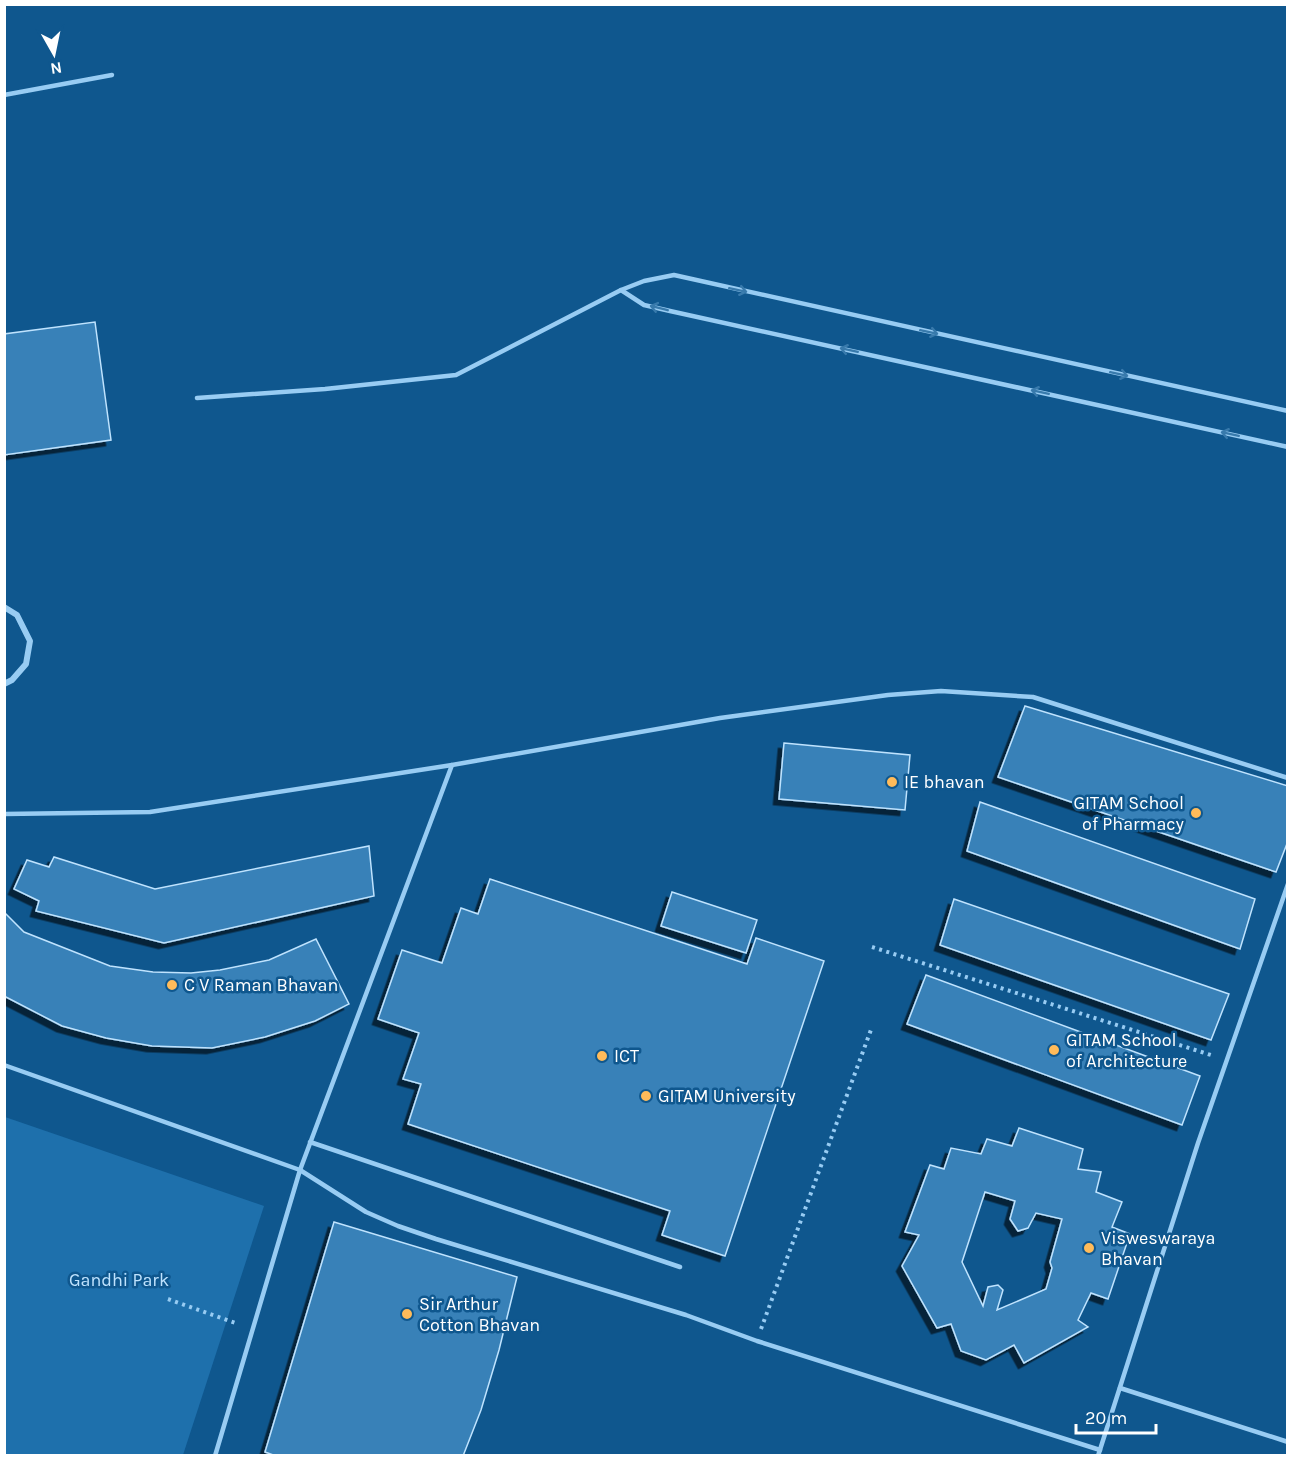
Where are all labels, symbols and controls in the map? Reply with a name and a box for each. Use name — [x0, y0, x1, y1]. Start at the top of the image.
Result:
north arrow — [24, 24, 84, 84]
text: N — [49, 58, 63, 79]
one-way arrow — [729, 284, 748, 296]
one-way arrow — [650, 302, 669, 314]
one-way arrow — [919, 326, 938, 338]
one-way arrow — [840, 344, 859, 356]
one-way arrow — [1109, 368, 1128, 380]
one-way arrow — [1031, 386, 1050, 398]
one-way arrow — [1221, 428, 1240, 440]
place label: IE bhavan — [904, 771, 985, 793]
marker: IE bhavan — [885, 775, 899, 789]
place label: GITAM School of Pharmacy — [1073, 792, 1185, 835]
marker: GITAM School of Pharmacy — [1189, 806, 1203, 820]
place label: C V Raman Bhavan — [184, 974, 338, 996]
marker: C V Raman Bhavan — [165, 978, 179, 992]
place label: GITAM School of Architecture — [1066, 1029, 1187, 1072]
marker: GITAM School of Architecture — [1047, 1043, 1061, 1057]
place label: ICT — [614, 1045, 639, 1067]
marker: ICT — [595, 1049, 609, 1063]
place label: GITAM University — [658, 1085, 796, 1107]
marker: GITAM University — [639, 1089, 653, 1103]
place label: Visweswaraya Bhavan — [1101, 1227, 1215, 1270]
marker: Visweswaraya Bhavan — [1082, 1241, 1096, 1255]
park label: Gandhi Park — [69, 1269, 169, 1291]
place label: Sir Arthur Cotton Bhavan — [419, 1293, 540, 1336]
marker: Sir Arthur Cotton Bhavan — [400, 1307, 414, 1321]
scale bar — [1076, 1397, 1156, 1435]
text: 20 m — [1085, 1407, 1127, 1429]

